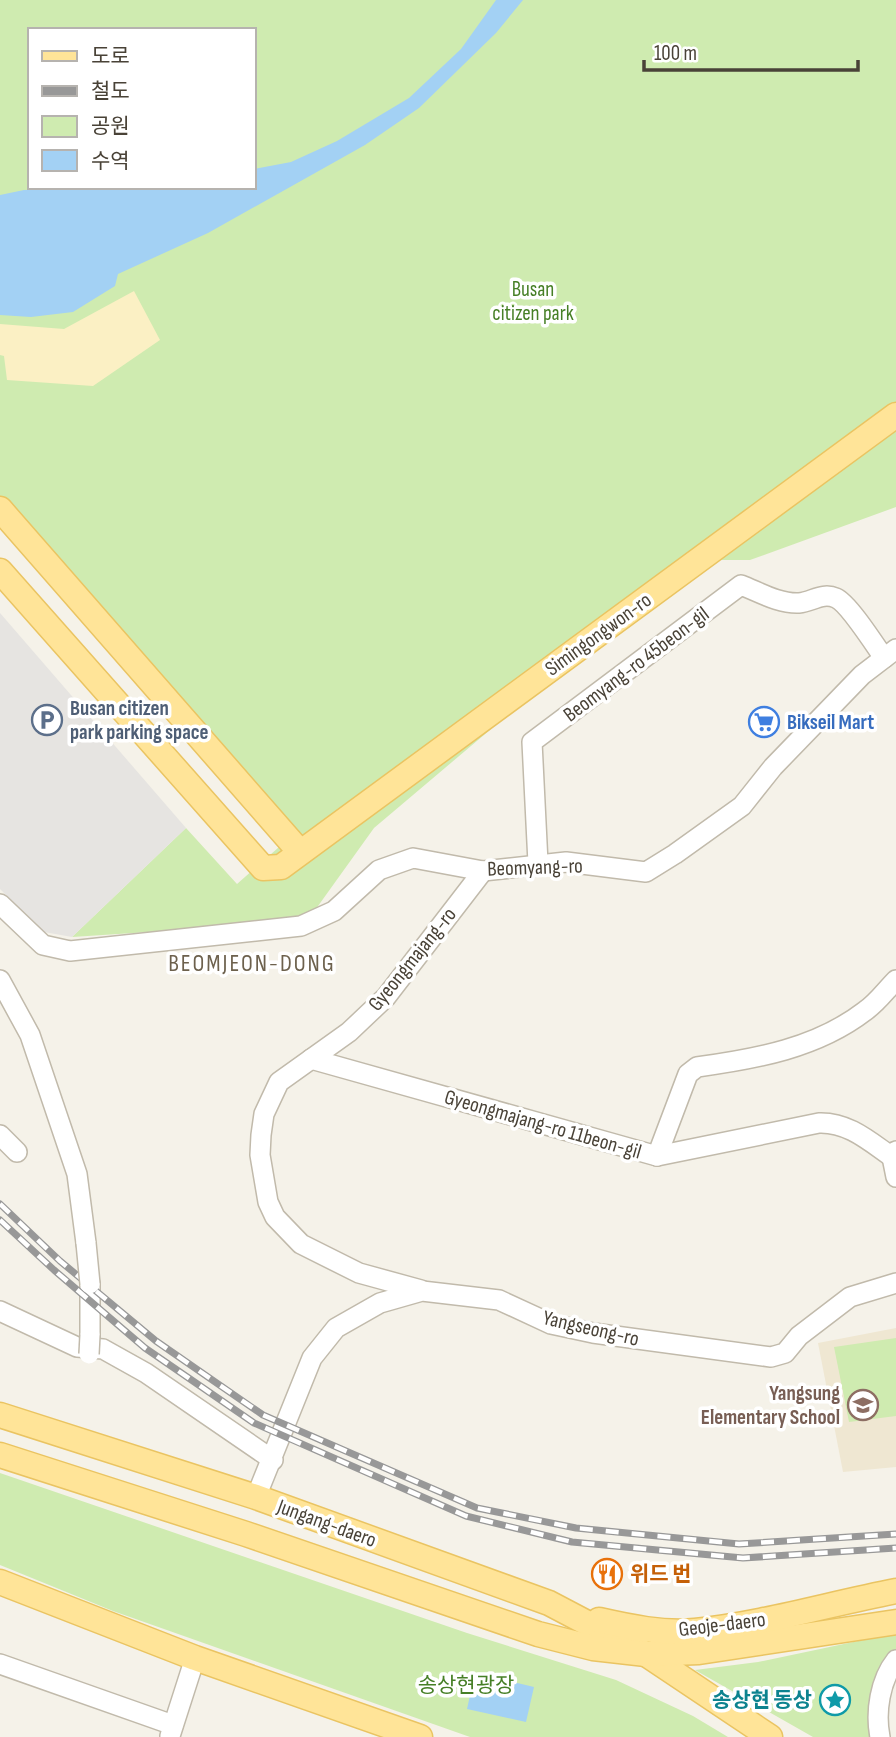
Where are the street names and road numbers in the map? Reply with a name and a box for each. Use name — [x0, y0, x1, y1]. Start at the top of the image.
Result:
street label: Simingongwon-ro — [540, 588, 656, 681]
street label: Beomyang-ro 45beon-gil — [559, 602, 714, 727]
street label: Beomyang-ro — [487, 853, 583, 882]
street label: Gyeongmajang-ro — [363, 902, 462, 1016]
street label: Gyeongmajang-ro 11beon-gil — [442, 1084, 644, 1165]
street label: Yangseong-ro — [540, 1305, 641, 1352]
street label: Jungang-daero — [273, 1494, 380, 1553]
street label: Geoje-daero — [677, 1607, 767, 1642]

